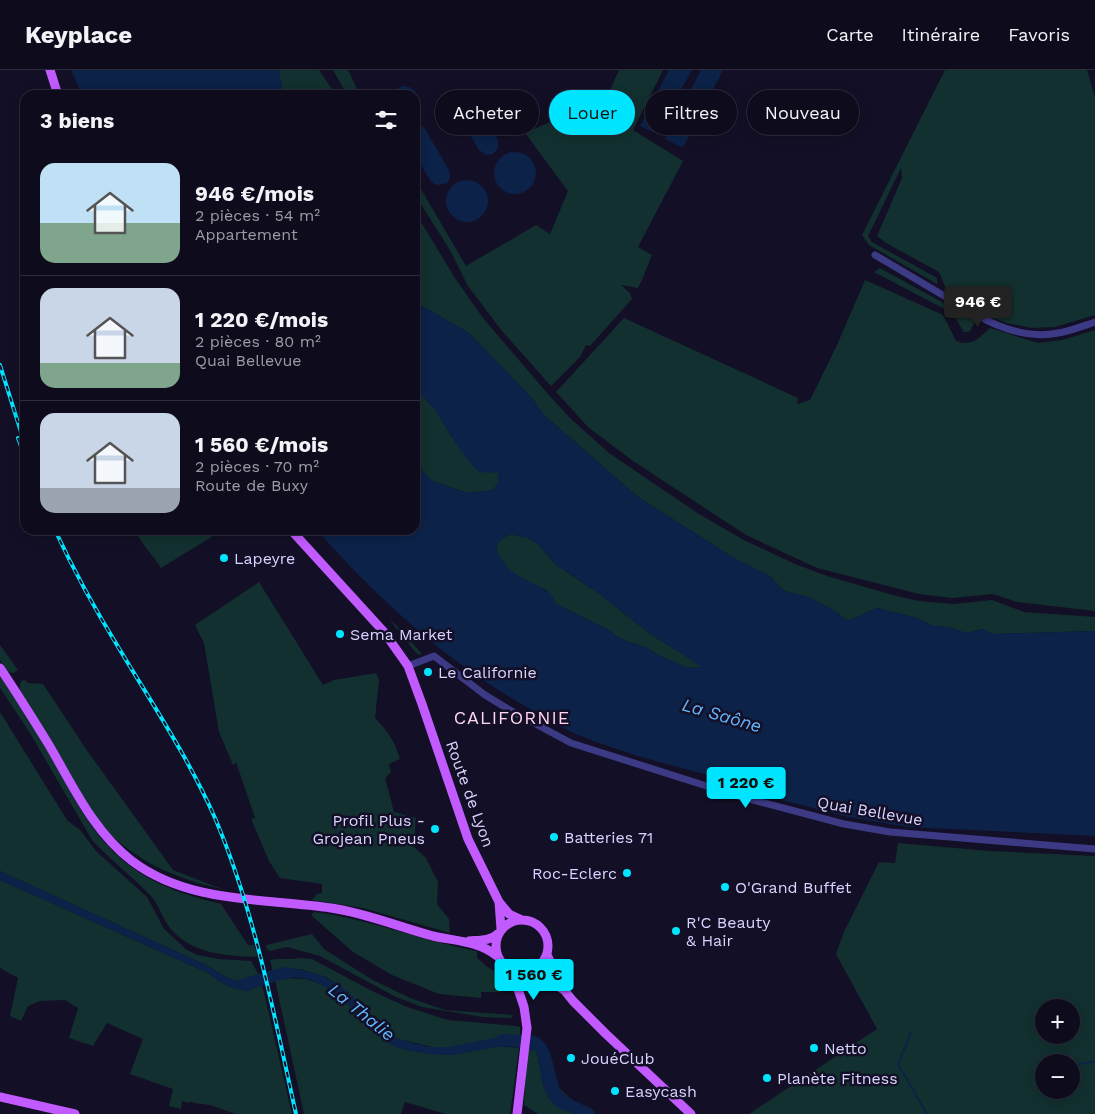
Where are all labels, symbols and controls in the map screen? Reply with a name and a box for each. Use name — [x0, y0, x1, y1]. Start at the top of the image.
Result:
text: Keyplace — [25, 21, 132, 49]
text: Carte — [826, 24, 874, 45]
text: Itinéraire — [902, 24, 980, 45]
text: Favoris — [1008, 24, 1070, 45]
chip: Acheter — [435, 90, 539, 135]
chip: Louer — [549, 90, 635, 135]
chip: Filtres — [645, 90, 737, 135]
chip: Nouveau — [747, 90, 859, 135]
icon: filters — [372, 106, 400, 134]
text: 3 biens — [40, 108, 114, 133]
text: 946 €/mois — [195, 181, 314, 206]
icon: home — [80, 183, 140, 243]
text: 2 pièces · 54 m² — [195, 206, 320, 225]
text: Appartement — [195, 225, 298, 244]
pin: 946 € — [943, 286, 1013, 328]
text: 946 € — [955, 292, 1001, 311]
text: 1 220 €/mois — [195, 307, 328, 332]
icon: home — [80, 308, 140, 368]
text: 2 pièces · 80 m² — [195, 332, 321, 351]
text: Quai Bellevue — [195, 351, 302, 370]
text: 1 560 €/mois — [195, 432, 328, 457]
icon: home — [80, 433, 140, 493]
text: 2 pièces · 70 m² — [195, 457, 319, 476]
text: Route de Buxy — [195, 476, 308, 495]
place label: Lapeyre — [234, 549, 295, 568]
marker: Lapeyre — [218, 552, 230, 564]
place label: Sema Market — [350, 625, 453, 644]
marker: Sema Market — [334, 628, 346, 640]
place label: Le Californie — [438, 663, 537, 682]
marker: Le Californie — [422, 666, 434, 678]
water label: La Saône — [680, 694, 764, 736]
district label: CALIFORNIE — [454, 707, 570, 728]
street label: Route de Lyon — [442, 738, 498, 850]
pin: 1 220 € — [700, 766, 792, 809]
text: 1 220 € — [718, 773, 774, 792]
street label: Quai Bellevue — [816, 792, 924, 830]
place label: Profil Plus - Grojean Pneus — [312, 811, 425, 848]
marker: Profil Plus - Grojean Pneus — [429, 823, 441, 835]
place label: Batteries 71 — [564, 828, 653, 847]
marker: Batteries 71 — [548, 831, 560, 843]
place label: Roc-Eclerc — [532, 864, 617, 883]
marker: Roc-Eclerc — [621, 867, 633, 879]
place label: O'Grand Buffet — [735, 878, 852, 897]
marker: O'Grand Buffet — [719, 881, 731, 893]
place label: R'C Beauty & Hair — [686, 913, 771, 950]
marker: R'C Beauty & Hair — [670, 925, 682, 937]
pin: 1 560 € — [488, 958, 580, 1001]
text: 1 560 € — [506, 965, 562, 984]
water label: La Thalie — [325, 979, 399, 1045]
map controls — [1035, 999, 1080, 1099]
button: + — [1035, 999, 1080, 1044]
place label: Netto — [824, 1039, 867, 1058]
marker: Netto — [808, 1042, 820, 1054]
place label: JouéClub — [581, 1049, 654, 1068]
marker: JouéClub — [565, 1052, 577, 1064]
button: − — [1035, 1054, 1080, 1099]
place label: Planète Fitness — [777, 1069, 898, 1088]
marker: Planète Fitness — [761, 1072, 773, 1084]
place label: Easycash — [625, 1082, 697, 1101]
marker: Easycash — [609, 1085, 621, 1097]

